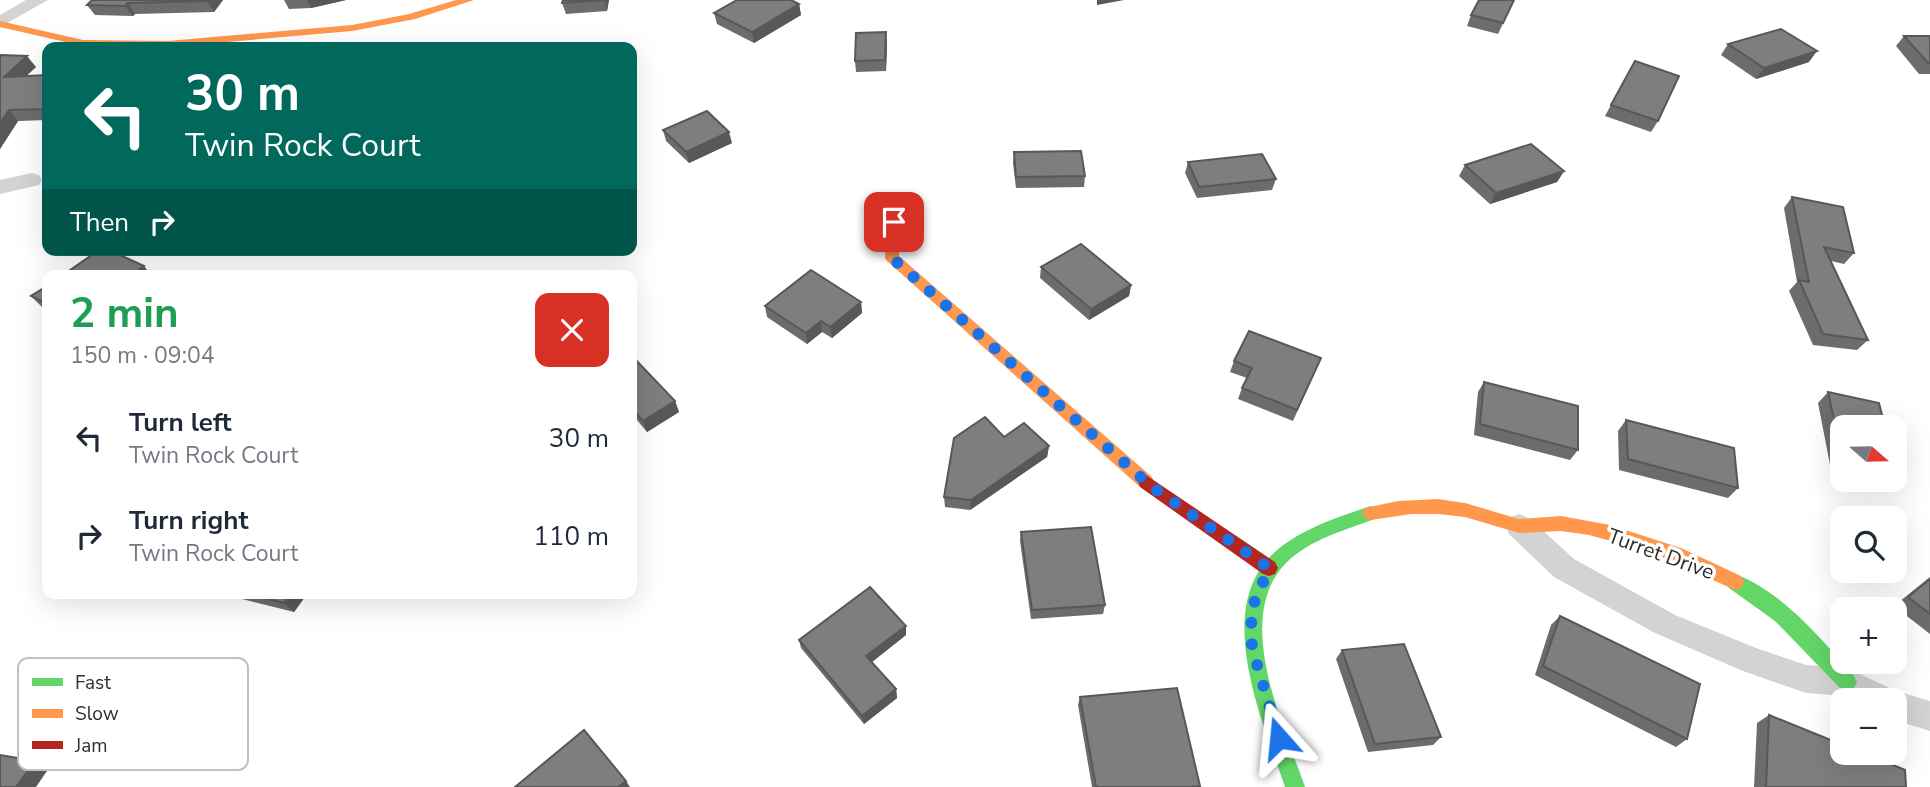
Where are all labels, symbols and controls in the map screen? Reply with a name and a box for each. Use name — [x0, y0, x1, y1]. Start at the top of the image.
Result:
text: 30 m — [185, 60, 300, 127]
icon: left — [70, 70, 161, 161]
text: Twin Rock Court — [185, 124, 420, 167]
pin — [864, 192, 924, 252]
icon: right — [143, 203, 181, 241]
icon: arrive — [875, 203, 913, 241]
text: Then — [70, 205, 129, 240]
text: 2 min — [70, 285, 179, 342]
button: close — [535, 293, 609, 367]
text: 150 m · 09:04 — [70, 340, 215, 371]
text: Turn left — [129, 405, 232, 440]
north arrow — [1830, 415, 1908, 492]
map controls — [1830, 415, 1907, 765]
icon: left — [70, 419, 108, 457]
text: 30 m — [549, 421, 609, 456]
text: Twin Rock Court — [129, 440, 298, 471]
text: Turn right — [129, 503, 248, 538]
button: search — [1830, 506, 1907, 583]
icon: right — [70, 517, 108, 555]
text: 110 m — [533, 519, 609, 554]
street label: Turret Drive — [1604, 522, 1718, 586]
text: Twin Rock Court — [129, 538, 298, 569]
button: + — [1830, 597, 1907, 674]
legend — [18, 658, 248, 770]
text: Fast — [75, 670, 111, 696]
button: − — [1830, 688, 1907, 765]
text: Slow — [75, 701, 119, 727]
position arrow — [1242, 701, 1316, 775]
text: Jam — [74, 733, 108, 759]

